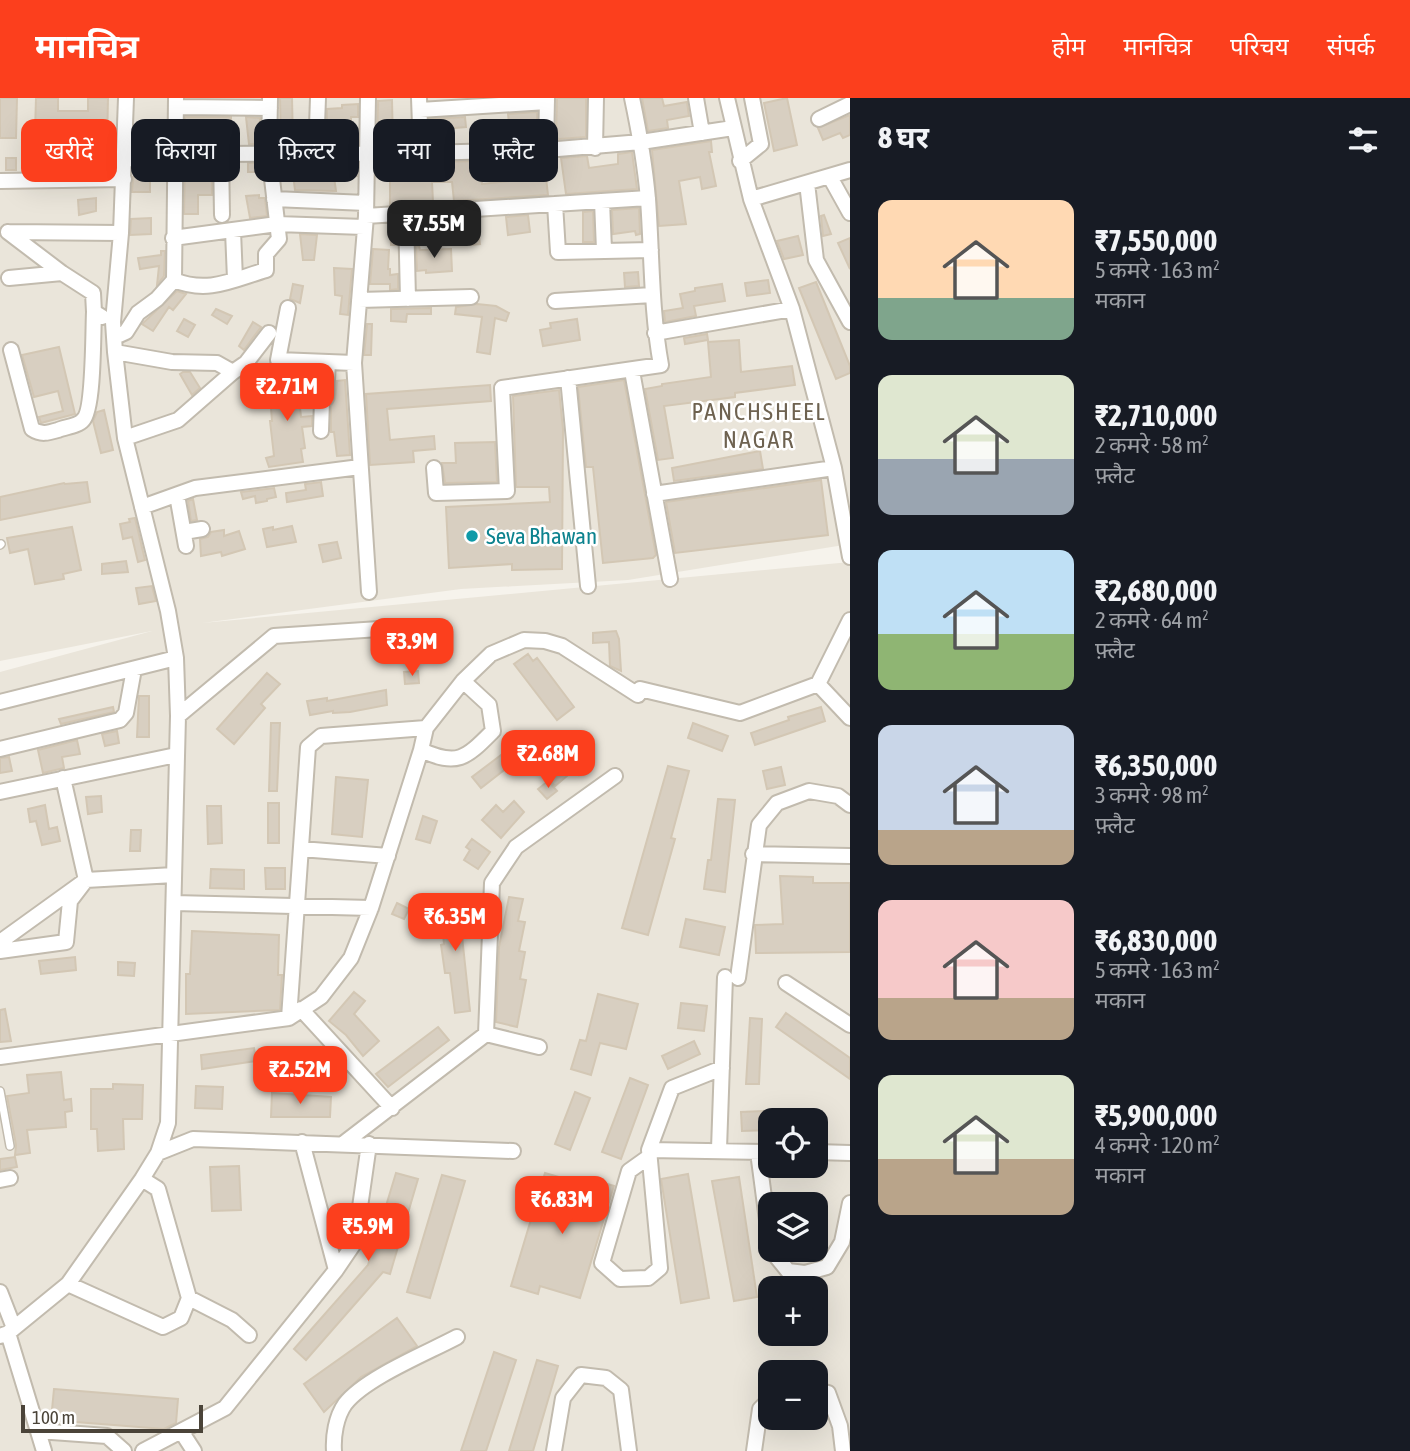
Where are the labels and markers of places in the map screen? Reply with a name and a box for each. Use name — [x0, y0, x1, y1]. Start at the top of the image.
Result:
pin: ₹7.55M — [377, 200, 491, 260]
pin: ₹2.71M — [230, 364, 344, 423]
place label: Seva Bhawan — [486, 523, 597, 549]
marker: Seva Bhawan — [464, 528, 480, 544]
pin: ₹3.9M — [363, 618, 461, 678]
pin: ₹2.68M — [491, 730, 605, 790]
pin: ₹6.35M — [398, 894, 512, 953]
pin: ₹2.52M — [243, 1046, 357, 1106]
pin: ₹6.83M — [505, 1176, 619, 1236]
pin: ₹5.9M — [319, 1204, 417, 1263]

